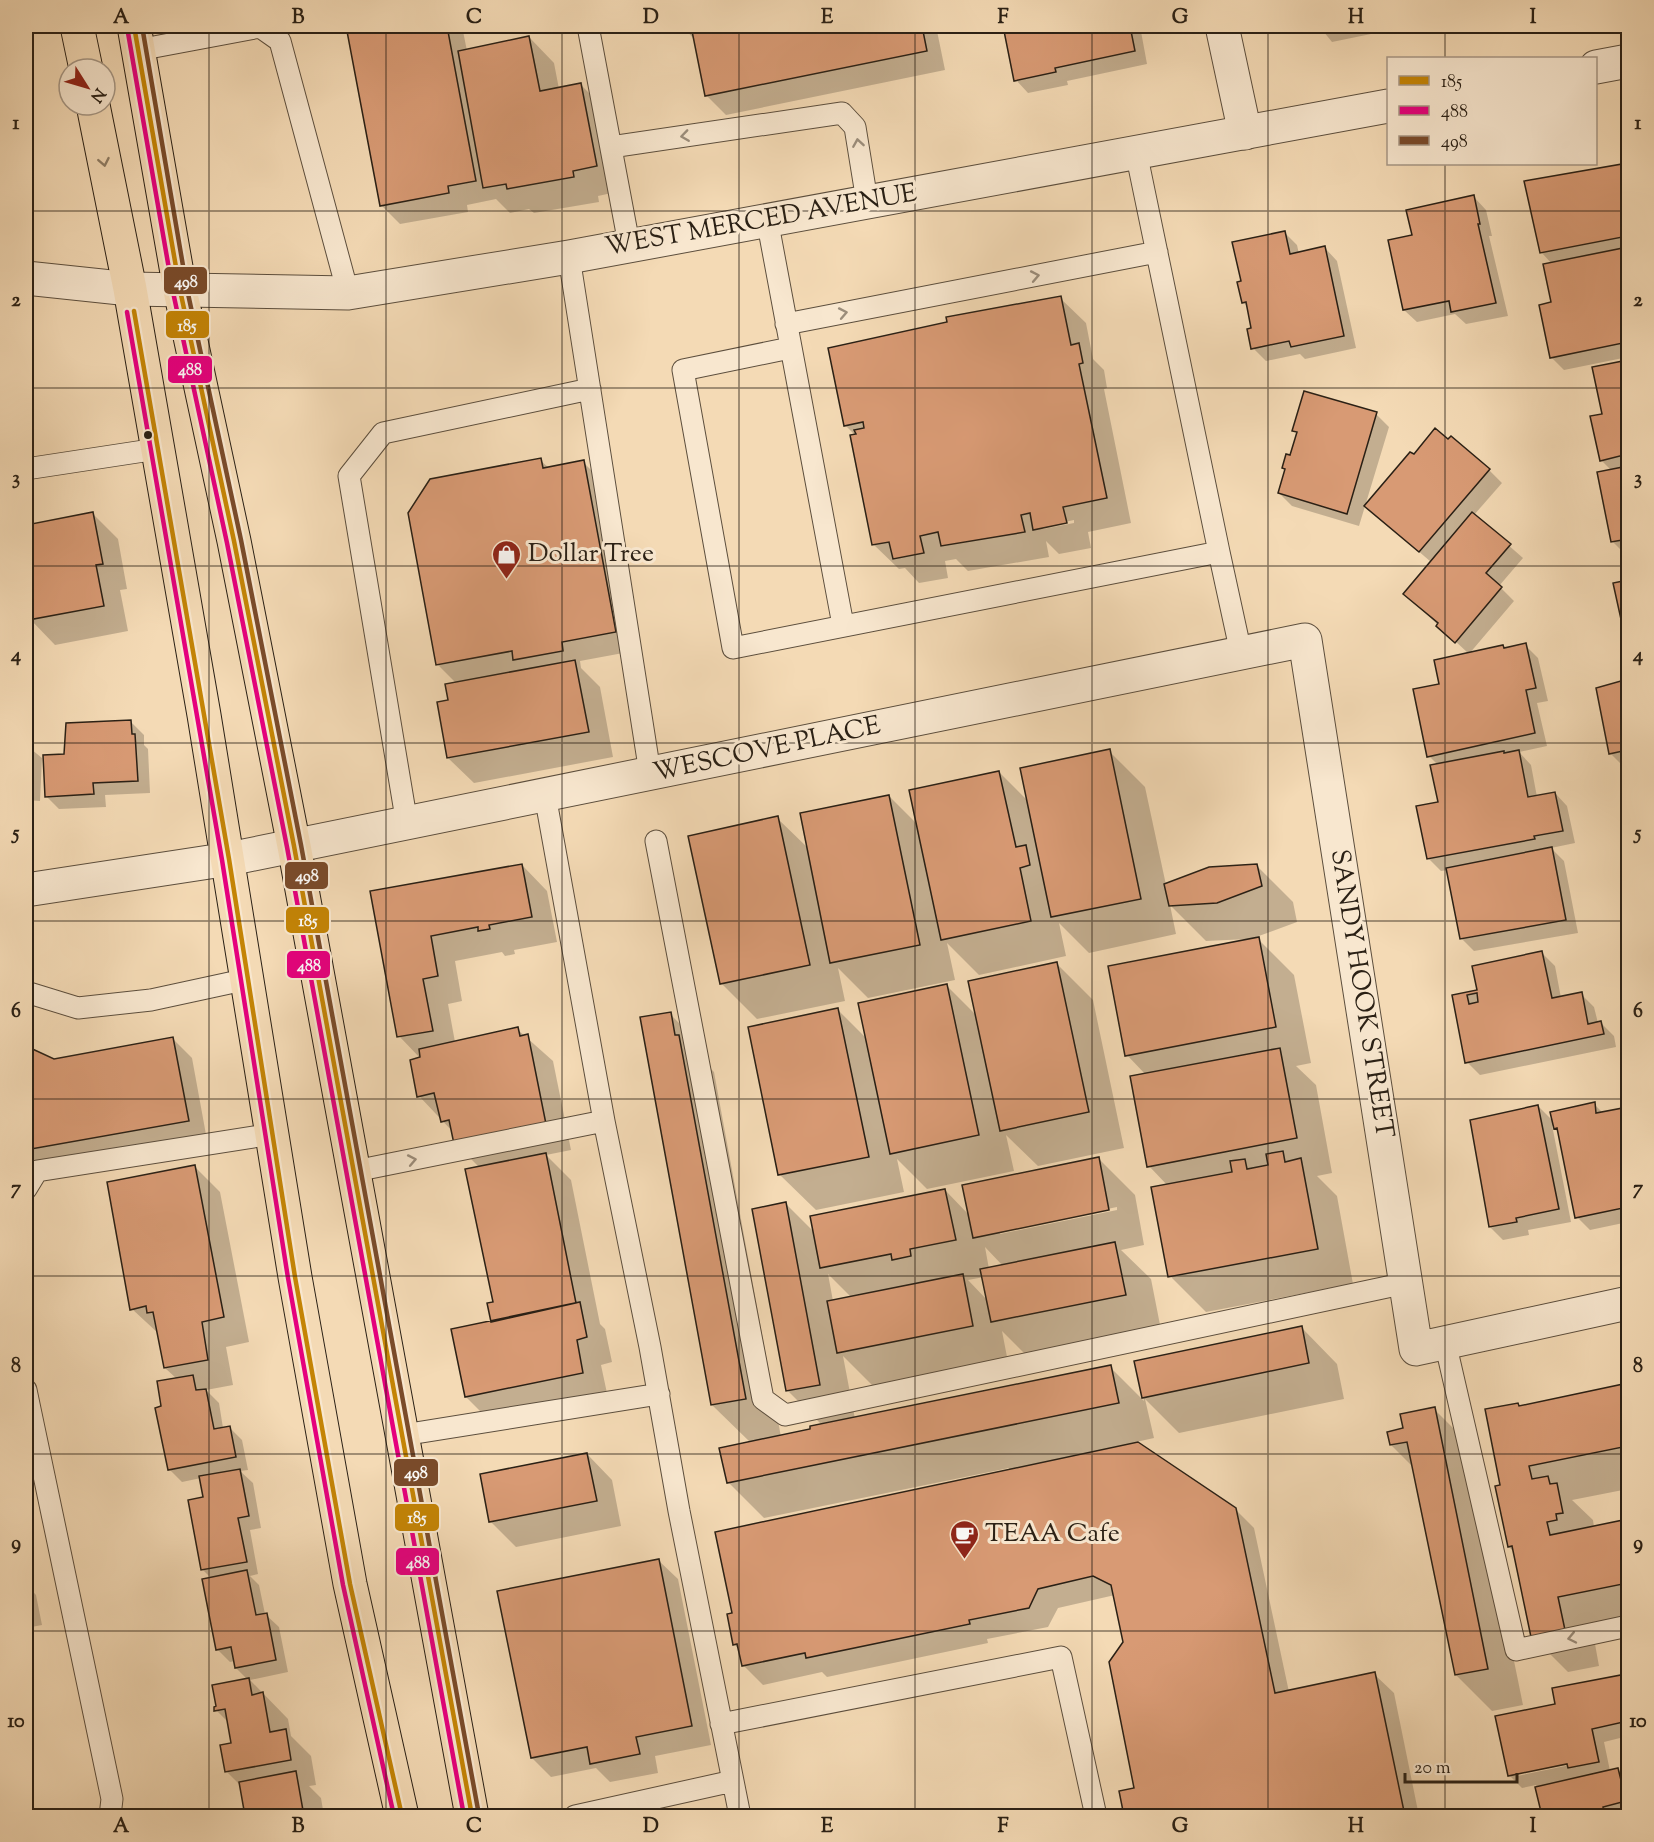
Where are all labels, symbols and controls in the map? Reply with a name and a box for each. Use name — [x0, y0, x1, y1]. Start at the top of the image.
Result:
text: A — [113, 4, 130, 33]
text: B — [292, 4, 305, 33]
text: C — [466, 4, 482, 33]
text: D — [643, 4, 659, 33]
text: E — [821, 4, 834, 33]
text: F — [997, 4, 1009, 33]
text: G — [1172, 4, 1189, 33]
text: H — [1348, 4, 1364, 33]
text: I — [1530, 4, 1537, 33]
north arrow — [57, 57, 117, 117]
legend — [1387, 57, 1597, 165]
text: 185 — [1441, 70, 1462, 96]
text: N — [84, 82, 110, 107]
text: 488 — [1441, 100, 1468, 126]
text: 1 — [13, 110, 20, 139]
text: 1 — [1635, 110, 1642, 139]
one-way arrow — [680, 129, 690, 142]
text: 498 — [1441, 130, 1468, 156]
one-way arrow — [852, 139, 864, 148]
one-way arrow — [97, 157, 110, 167]
street label: WEST MERCED AVENUE — [602, 175, 920, 267]
line badge: 498 — [163, 266, 208, 295]
one-way arrow — [1030, 270, 1040, 283]
text: 498 — [173, 272, 198, 295]
text: 2 — [11, 287, 21, 316]
text: 2 — [1633, 287, 1643, 316]
one-way arrow — [838, 307, 848, 320]
line badge: 185 — [165, 310, 210, 339]
text: 185 — [178, 316, 197, 339]
line badge: 488 — [167, 355, 213, 384]
text: 488 — [177, 360, 202, 383]
unlabelled marker — [142, 429, 154, 441]
text: 3 — [12, 465, 20, 494]
text: 3 — [1634, 465, 1642, 494]
place label: Dollar Tree — [528, 536, 654, 573]
shop icon: Dollar Tree — [491, 538, 523, 580]
text: 4 — [10, 642, 21, 671]
text: 4 — [1632, 642, 1643, 671]
street label: WESCOVE PLACE — [650, 708, 884, 792]
text: 5 — [11, 820, 20, 849]
text: 5 — [1633, 820, 1642, 849]
street label: SANDY HOOK STREET — [1320, 847, 1402, 1141]
line badge: 498 — [284, 861, 329, 890]
text: 498 — [294, 866, 319, 889]
line badge: 185 — [285, 906, 330, 934]
text: 185 — [299, 911, 318, 934]
line badge: 488 — [286, 950, 331, 979]
text: 488 — [296, 956, 321, 979]
text: 6 — [11, 998, 21, 1027]
text: 6 — [1633, 998, 1643, 1027]
one-way arrow — [407, 1154, 417, 1167]
text: 7 — [11, 1175, 22, 1204]
text: 7 — [1633, 1175, 1644, 1204]
text: 8 — [11, 1353, 21, 1382]
text: 8 — [1633, 1353, 1643, 1382]
line badge: 498 — [393, 1458, 439, 1487]
text: 498 — [403, 1463, 428, 1486]
line badge: 185 — [394, 1503, 440, 1532]
text: 185 — [408, 1508, 427, 1531]
place label: TEAA Cafe — [985, 1516, 1120, 1553]
cafe icon: TEAA Cafe — [948, 1518, 980, 1560]
text: 9 — [11, 1530, 21, 1559]
text: 9 — [1633, 1530, 1643, 1559]
line badge: 488 — [395, 1547, 440, 1576]
text: 488 — [405, 1553, 430, 1576]
one-way arrow — [1568, 1630, 1578, 1643]
text: 10 — [7, 1708, 25, 1737]
text: 10 — [1629, 1708, 1647, 1737]
scale bar — [1405, 1746, 1518, 1784]
text: 20 m — [1414, 1756, 1451, 1782]
text: A — [113, 1813, 130, 1842]
text: B — [292, 1813, 305, 1842]
text: C — [466, 1813, 482, 1842]
text: D — [643, 1813, 659, 1842]
text: E — [821, 1813, 834, 1842]
text: F — [997, 1813, 1009, 1842]
text: G — [1172, 1813, 1189, 1842]
text: H — [1348, 1813, 1364, 1842]
text: I — [1530, 1813, 1537, 1842]

